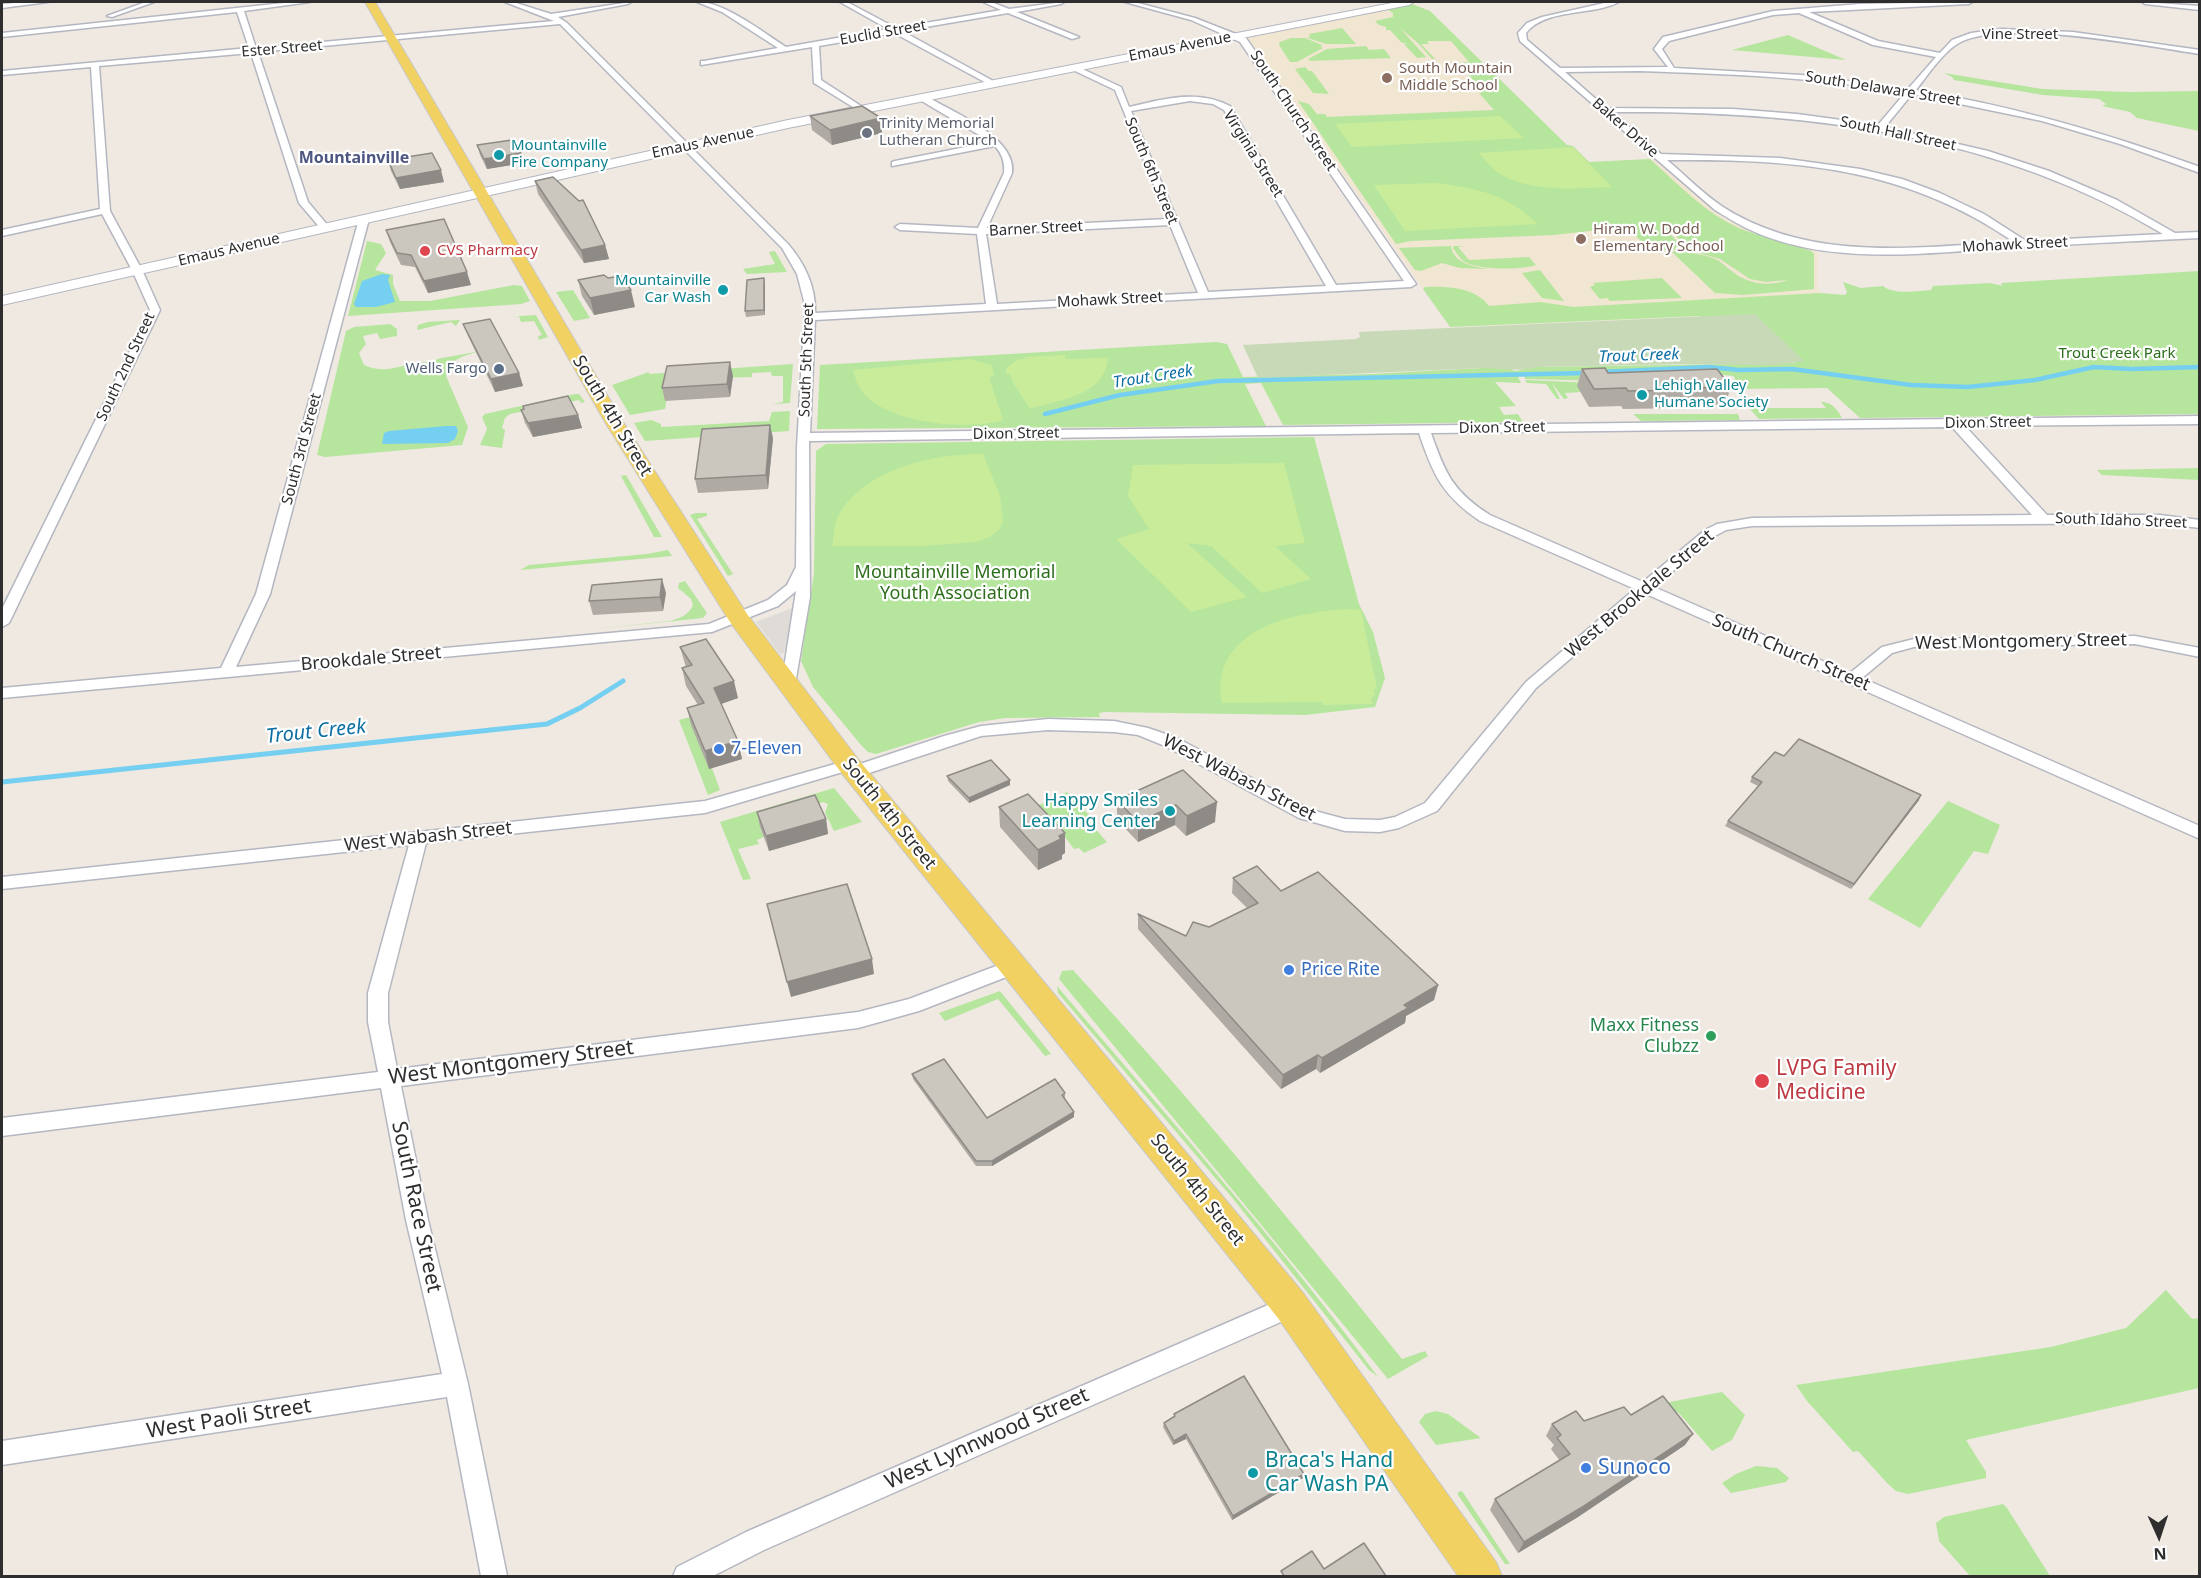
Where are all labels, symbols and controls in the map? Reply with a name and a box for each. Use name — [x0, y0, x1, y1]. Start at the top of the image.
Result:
street label: Euclid Street — [838, 17, 928, 49]
street label: Vine Street — [1982, 26, 2058, 44]
street label: Emaus Avenue — [1127, 28, 1233, 66]
street label: Ester Street — [241, 36, 323, 62]
street label: South Church Street — [1246, 47, 1340, 175]
place label: South Mountain Middle School — [1399, 60, 1512, 95]
street label: South Delaware Street — [1804, 68, 1962, 110]
marker: South Mountain Middle School — [1380, 71, 1394, 85]
street label: Baker Drive — [1588, 94, 1662, 162]
street label: Virginia Street — [1219, 107, 1287, 201]
street label: South Hall Street — [1838, 113, 1958, 155]
place label: Trinity Memorial Lutheran Church — [879, 115, 997, 150]
street label: South 6th Street — [1120, 115, 1182, 227]
street label: Emaus Avenue — [650, 123, 756, 163]
marker: Trinity Memorial Lutheran Church — [860, 126, 874, 140]
place label: Mountainville Fire Company — [511, 137, 608, 172]
district label: Mountainville — [299, 148, 409, 168]
marker: Mountainville Fire Company — [492, 148, 506, 162]
street label: Barner Street — [989, 218, 1083, 240]
place label: Hiram W. Dodd Elementary School — [1593, 221, 1724, 256]
street label: Emaus Avenue — [176, 230, 282, 270]
marker: Hiram W. Dodd Elementary School — [1574, 232, 1588, 246]
street label: Mohawk Street — [1962, 233, 2068, 257]
place label: CVS Pharmacy — [437, 242, 538, 260]
marker: CVS Pharmacy — [418, 244, 432, 258]
place label: Mountainville Car Wash — [615, 272, 711, 307]
marker: Mountainville Car Wash — [716, 283, 730, 297]
street label: Mohawk Street — [1057, 288, 1163, 312]
street label: South 5th Street — [796, 303, 818, 417]
street label: South 2nd Street — [93, 310, 159, 424]
water label: Trout Creek — [1599, 345, 1679, 367]
park label: Trout Creek Park — [2058, 345, 2176, 363]
street label: South 4th Street — [567, 352, 657, 480]
place label: Wells Fargo — [406, 360, 487, 378]
water label: Trout Creek — [1112, 361, 1194, 393]
marker: Wells Fargo — [492, 362, 506, 376]
place label: Lehigh Valley Humane Society — [1654, 377, 1768, 412]
marker: Lehigh Valley Humane Society — [1635, 388, 1649, 402]
street label: South 3rd Street — [278, 391, 326, 507]
street label: Dixon Street — [1945, 413, 2031, 433]
street label: Dixon Street — [1459, 418, 1545, 438]
street label: Dixon Street — [973, 424, 1059, 444]
street label: South Idaho Street — [2055, 510, 2187, 532]
street label: West Brookdale Street — [1561, 525, 1719, 663]
park label: Mountainville Memorial Youth Association — [855, 562, 1055, 604]
street label: South Church Street — [1709, 610, 1873, 696]
street label: West Montgomery Street — [1915, 629, 2127, 655]
street label: Brookdale Street — [300, 642, 442, 676]
water label: Trout Creek — [265, 715, 367, 749]
street label: West Wabash Street — [1159, 730, 1319, 826]
place label: 7-Eleven — [731, 738, 802, 760]
marker: 7-Eleven — [712, 742, 726, 756]
street label: South 4th Street — [837, 754, 941, 874]
place label: Happy Smiles Learning Center — [1022, 790, 1158, 832]
marker: Happy Smiles Learning Center — [1163, 804, 1177, 818]
street label: West Wabash Street — [343, 817, 513, 857]
place label: Price Rite — [1301, 959, 1380, 981]
marker: Price Rite — [1282, 963, 1296, 977]
place label: Maxx Fitness Clubzz — [1590, 1015, 1699, 1058]
marker: Maxx Fitness Clubzz — [1704, 1029, 1718, 1043]
street label: West Montgomery Street — [387, 1035, 635, 1091]
place label: LVPG Family Medicine — [1776, 1056, 1896, 1106]
marker: LVPG Family Medicine — [1753, 1072, 1771, 1090]
street label: South Race Street — [386, 1119, 446, 1295]
street label: South 4th Street — [1145, 1130, 1249, 1250]
street label: West Lynnwood Street — [881, 1383, 1093, 1495]
street label: West Paoli Street — [145, 1394, 313, 1444]
place label: Braca's Hand Car Wash PA — [1265, 1448, 1393, 1498]
place label: Sunoco — [1598, 1455, 1671, 1481]
marker: Sunoco — [1579, 1461, 1593, 1475]
marker: Braca's Hand Car Wash PA — [1246, 1466, 1260, 1480]
north arrow — [2129, 1506, 2189, 1566]
text: N — [2153, 1543, 2167, 1565]

